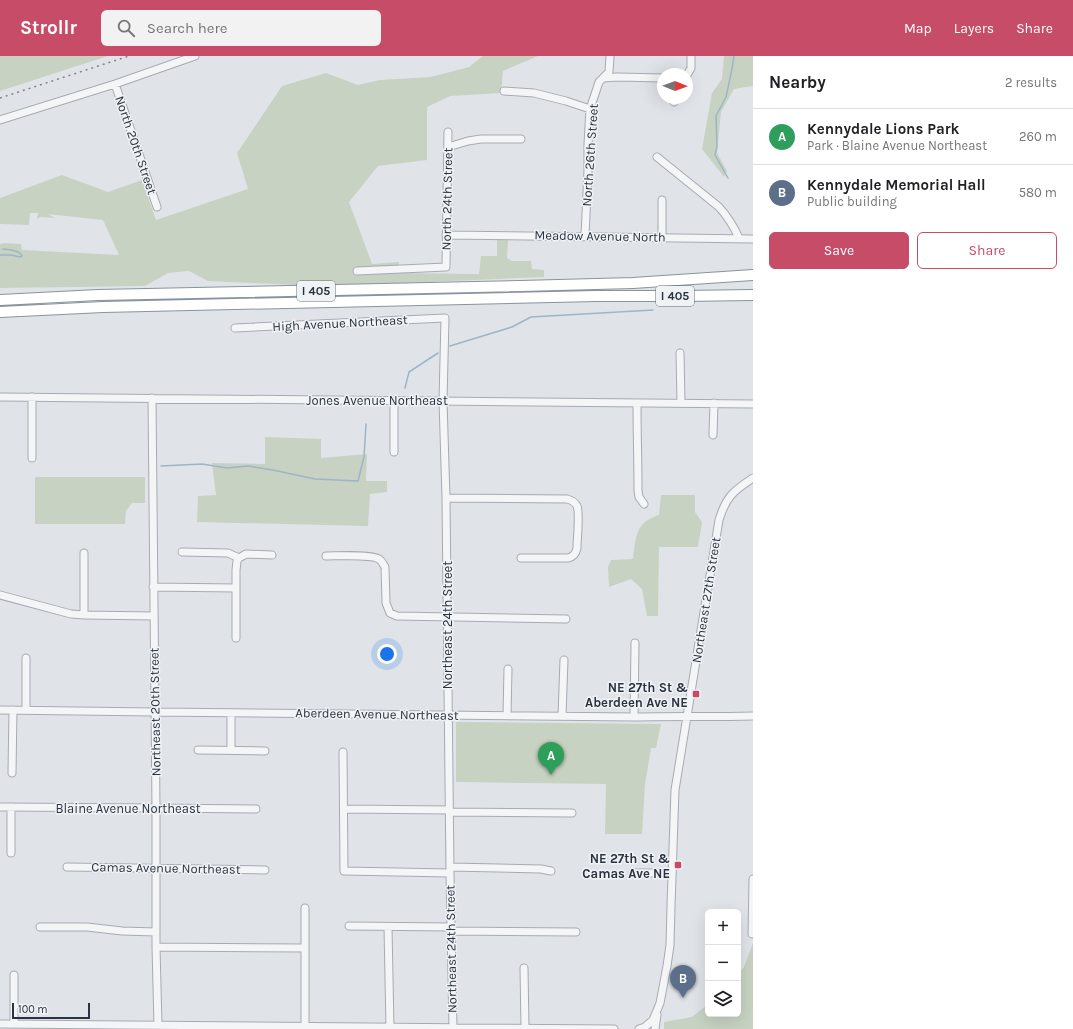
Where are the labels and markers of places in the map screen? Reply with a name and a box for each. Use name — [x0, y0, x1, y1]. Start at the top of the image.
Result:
place label: NE 27th St & Aberdeen Ave NE — [585, 680, 688, 710]
marker: NE 27th St & Aberdeen Ave NE — [691, 689, 701, 699]
pin: A — [538, 742, 564, 775]
place label: NE 27th St & Camas Ave NE — [582, 851, 670, 881]
marker: NE 27th St & Camas Ave NE — [673, 860, 683, 870]
pin: B — [670, 965, 696, 998]

